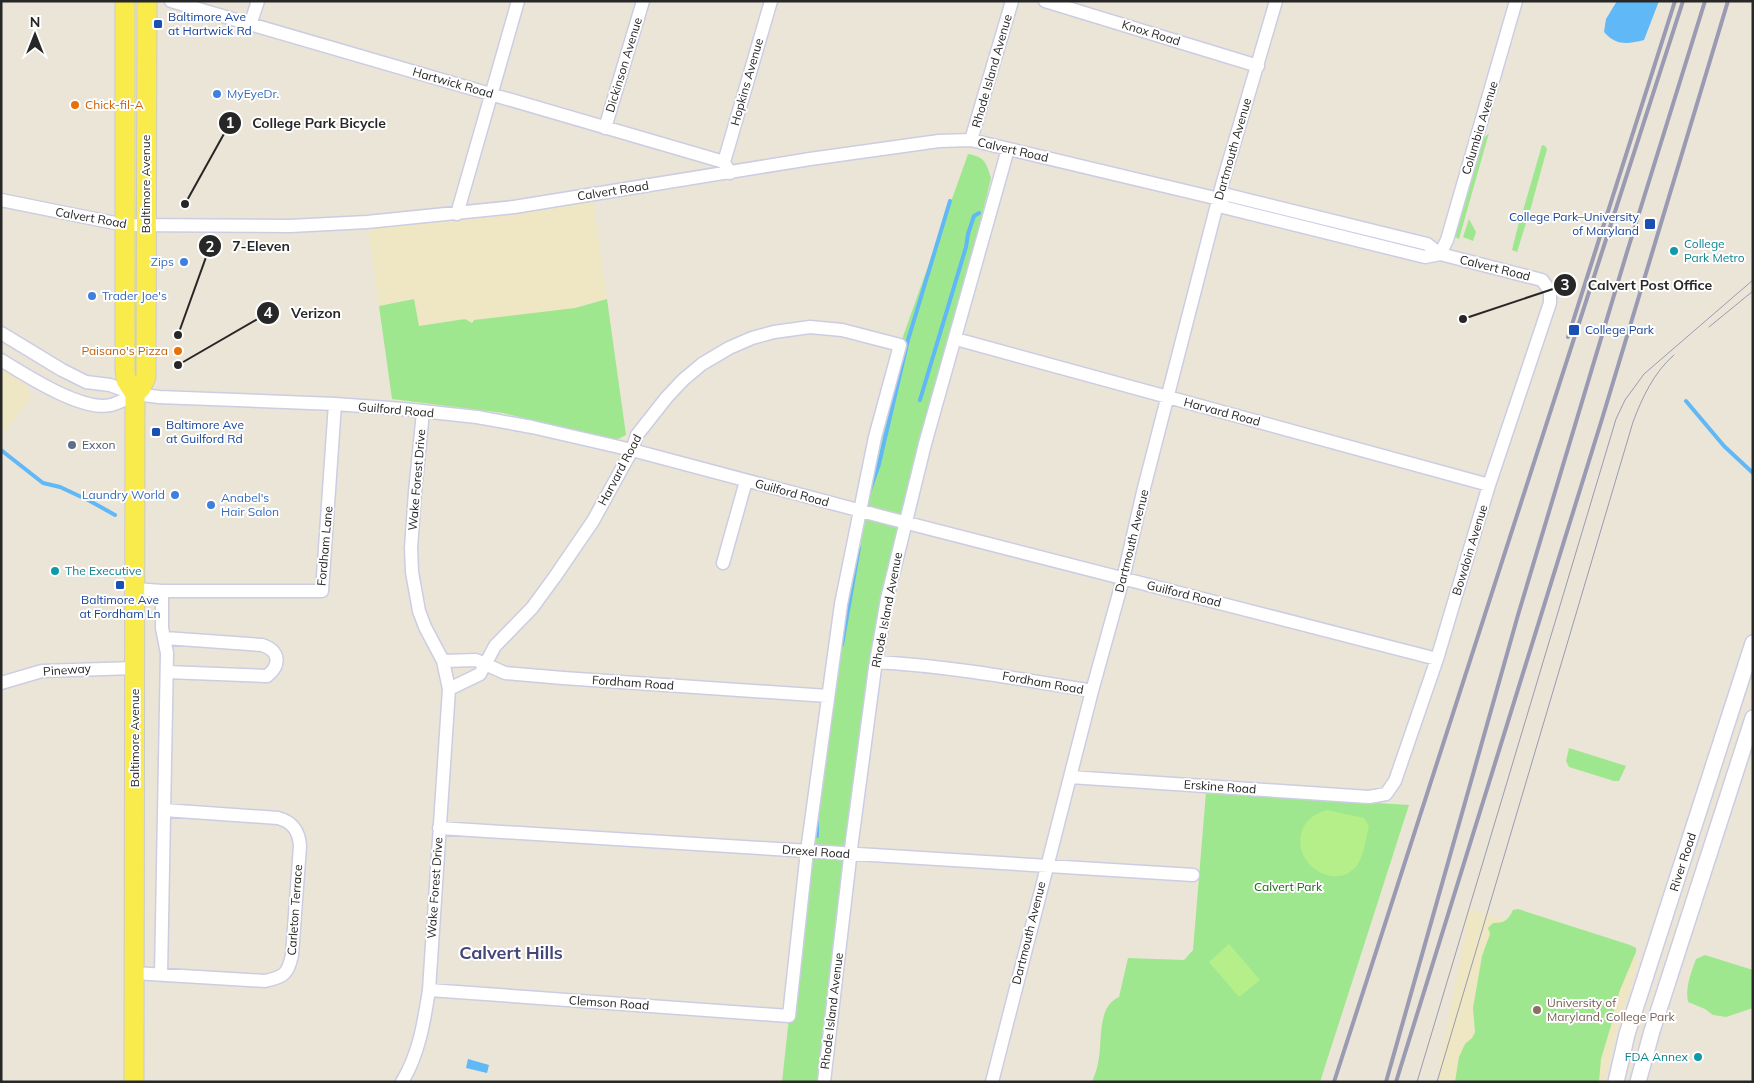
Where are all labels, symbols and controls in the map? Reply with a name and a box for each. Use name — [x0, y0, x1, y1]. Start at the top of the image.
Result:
place label: Baltimore Ave at Hartwick Rd — [168, 9, 252, 38]
north arrow — [10, 10, 60, 60]
street label: Rhode Island Avenue — [968, 12, 1015, 129]
text: N — [30, 13, 40, 31]
street label: Dickinson Avenue — [602, 16, 645, 114]
street label: Knox Road — [1120, 17, 1182, 49]
marker: Baltimore Ave at Hartwick Rd — [152, 18, 164, 30]
street label: Hopkins Avenue — [727, 36, 766, 127]
street label: Hartwick Road — [411, 64, 495, 101]
street label: Columbia Avenue — [1458, 79, 1501, 177]
place label: MyEyeDr. — [227, 86, 279, 101]
marker: MyEyeDr. — [211, 88, 223, 100]
street label: Dartmouth Avenue — [1211, 96, 1254, 202]
place label: Chick-fil-A — [85, 97, 144, 112]
marker: Chick-fil-A — [69, 99, 81, 111]
callout: College Park Bicycle — [218, 109, 396, 138]
text: 1 — [225, 113, 235, 132]
text: College Park Bicycle — [252, 114, 386, 132]
street label: Calvert Road — [976, 134, 1050, 165]
street label: Baltimore Avenue — [138, 135, 153, 233]
street label: Calvert Road — [576, 177, 650, 204]
street label: Calvert Road — [54, 204, 128, 231]
place label: College Park–University of Maryland — [1509, 209, 1640, 238]
marker: College Park–University of Maryland — [1643, 217, 1657, 231]
callout: 7-Eleven — [198, 232, 300, 261]
place label: College Park Metro — [1684, 236, 1745, 265]
text: 2 — [205, 237, 215, 256]
text: 7-Eleven — [232, 237, 290, 255]
marker: College Park Metro — [1668, 245, 1680, 257]
street label: Calvert Road — [1458, 251, 1532, 284]
place label: Zips — [151, 254, 174, 269]
marker: Zips — [178, 256, 190, 268]
callout: Calvert Post Office — [1552, 271, 1722, 300]
text: 3 — [1560, 275, 1570, 294]
text: Calvert Post Office — [1588, 276, 1713, 294]
place label: Trader Joe's — [102, 288, 167, 303]
marker: Trader Joe's — [86, 290, 98, 302]
callout: Verizon — [256, 298, 350, 327]
text: 4 — [263, 303, 273, 322]
text: Verizon — [290, 304, 341, 322]
place label: College Park — [1585, 322, 1655, 337]
marker: College Park — [1567, 323, 1581, 337]
place label: Paisano's Pizza — [81, 343, 168, 358]
marker: Paisano's Pizza — [172, 345, 184, 357]
street label: Harvard Road — [1182, 394, 1262, 429]
street label: Guilford Road — [357, 399, 435, 420]
place label: Baltimore Ave at Guilford Rd — [166, 417, 244, 446]
marker: Baltimore Ave at Guilford Rd — [150, 426, 162, 438]
street label: Wake Forest Drive — [405, 429, 428, 531]
street label: Harvard Road — [594, 432, 645, 508]
place label: Exxon — [82, 437, 116, 452]
marker: Exxon — [66, 439, 78, 451]
street label: Guilford Road — [753, 475, 831, 510]
place label: Laundry World — [82, 487, 165, 502]
street label: Dartmouth Avenue — [1111, 488, 1152, 594]
marker: Laundry World — [169, 489, 181, 501]
place label: Anabel's Hair Salon — [221, 490, 279, 519]
marker: Anabel's Hair Salon — [205, 499, 217, 511]
street label: Bowdoin Avenue — [1449, 503, 1490, 597]
street label: Fordham Lane — [314, 505, 335, 586]
street label: Rhode Island Avenue — [868, 551, 905, 669]
place label: The Executive — [65, 563, 142, 578]
marker: The Executive — [49, 565, 61, 577]
street label: Guilford Road — [1145, 577, 1223, 610]
marker: Baltimore Ave at Fordham Ln — [114, 579, 126, 591]
place label: Baltimore Ave at Fordham Ln — [80, 592, 160, 621]
street label: Pineway — [43, 660, 92, 679]
street label: Fordham Road — [1001, 668, 1085, 697]
street label: Fordham Road — [592, 672, 675, 693]
street label: Baltimore Avenue — [127, 689, 142, 787]
street label: Erskine Road — [1183, 776, 1257, 797]
street label: River Road — [1666, 831, 1699, 893]
street label: Wake Forest Drive — [423, 837, 446, 939]
street label: Drexel Road — [782, 842, 850, 861]
street label: Carleton Terrace — [284, 864, 305, 956]
park label: Calvert Park — [1254, 879, 1323, 894]
street label: Dartmouth Avenue — [1008, 880, 1049, 986]
district label: Calvert Hills — [459, 941, 563, 964]
street label: Rhode Island Avenue — [817, 952, 846, 1070]
street label: Clemson Road — [568, 992, 650, 1013]
place label: University of Maryland, College Park — [1547, 995, 1676, 1024]
marker: University of Maryland, College Park — [1531, 1004, 1543, 1016]
place label: FDA Annex — [1625, 1049, 1689, 1064]
marker: FDA Annex — [1692, 1051, 1704, 1063]

